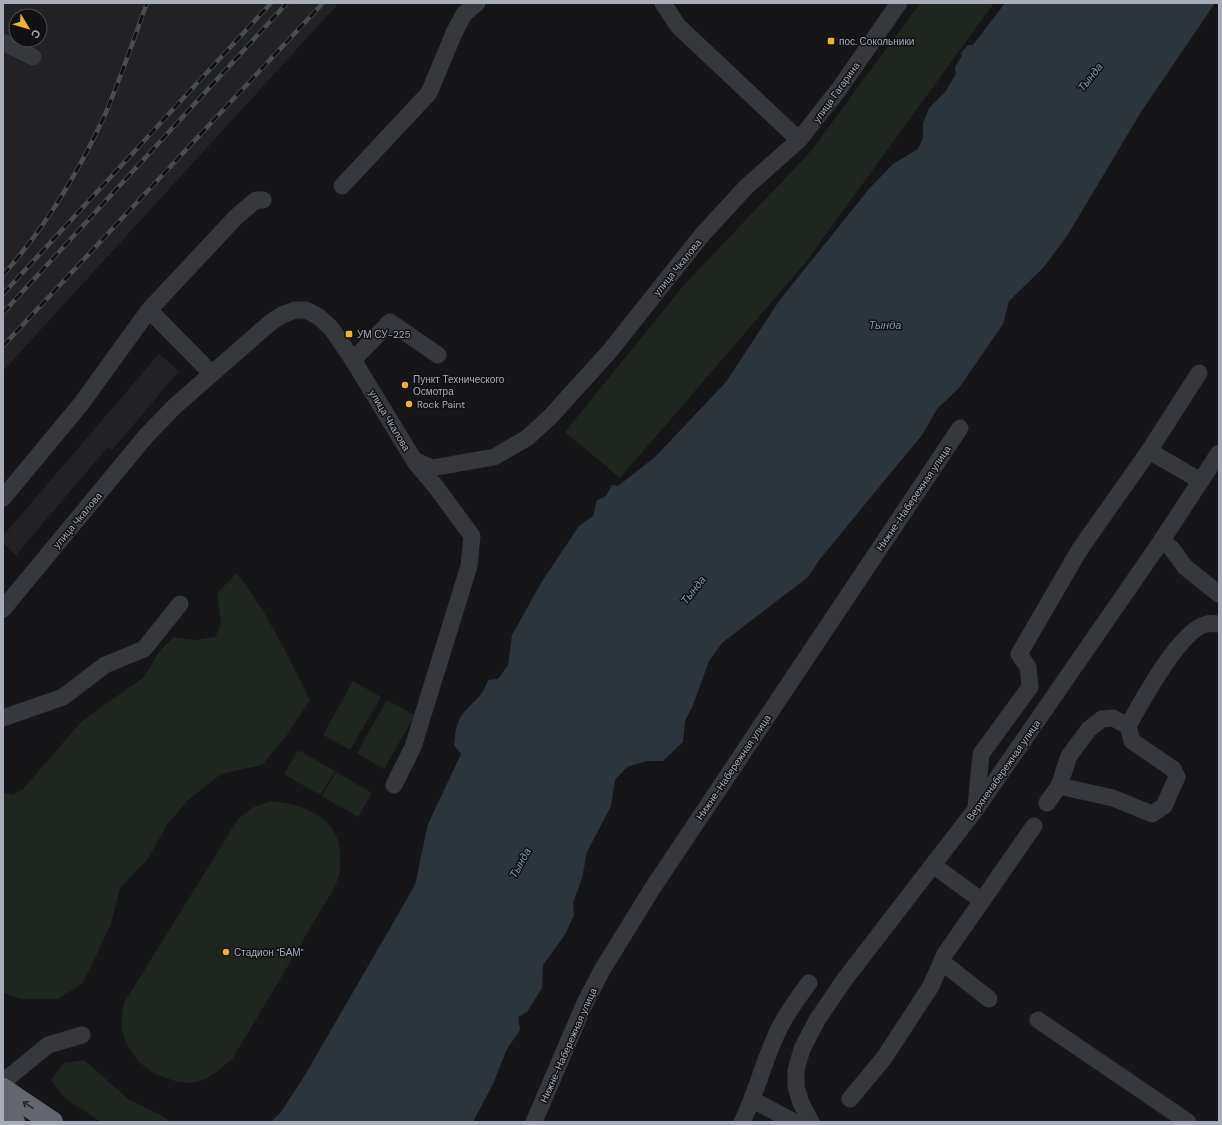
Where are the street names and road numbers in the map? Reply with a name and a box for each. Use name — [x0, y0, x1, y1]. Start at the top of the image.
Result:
street label: улица Гагарина — [810, 59, 863, 125]
street label: улица Чкалова — [651, 236, 705, 298]
street label: улица Чкалова — [366, 387, 413, 454]
street label: Нижне-Набережная улица — [873, 443, 954, 553]
street label: улица Чкалова — [50, 489, 105, 551]
street label: Нижне-Набережная улица — [693, 712, 774, 822]
street label: Верхненабережная улица — [964, 717, 1044, 823]
street label: Нижне-Набережная улица — [537, 985, 600, 1105]

